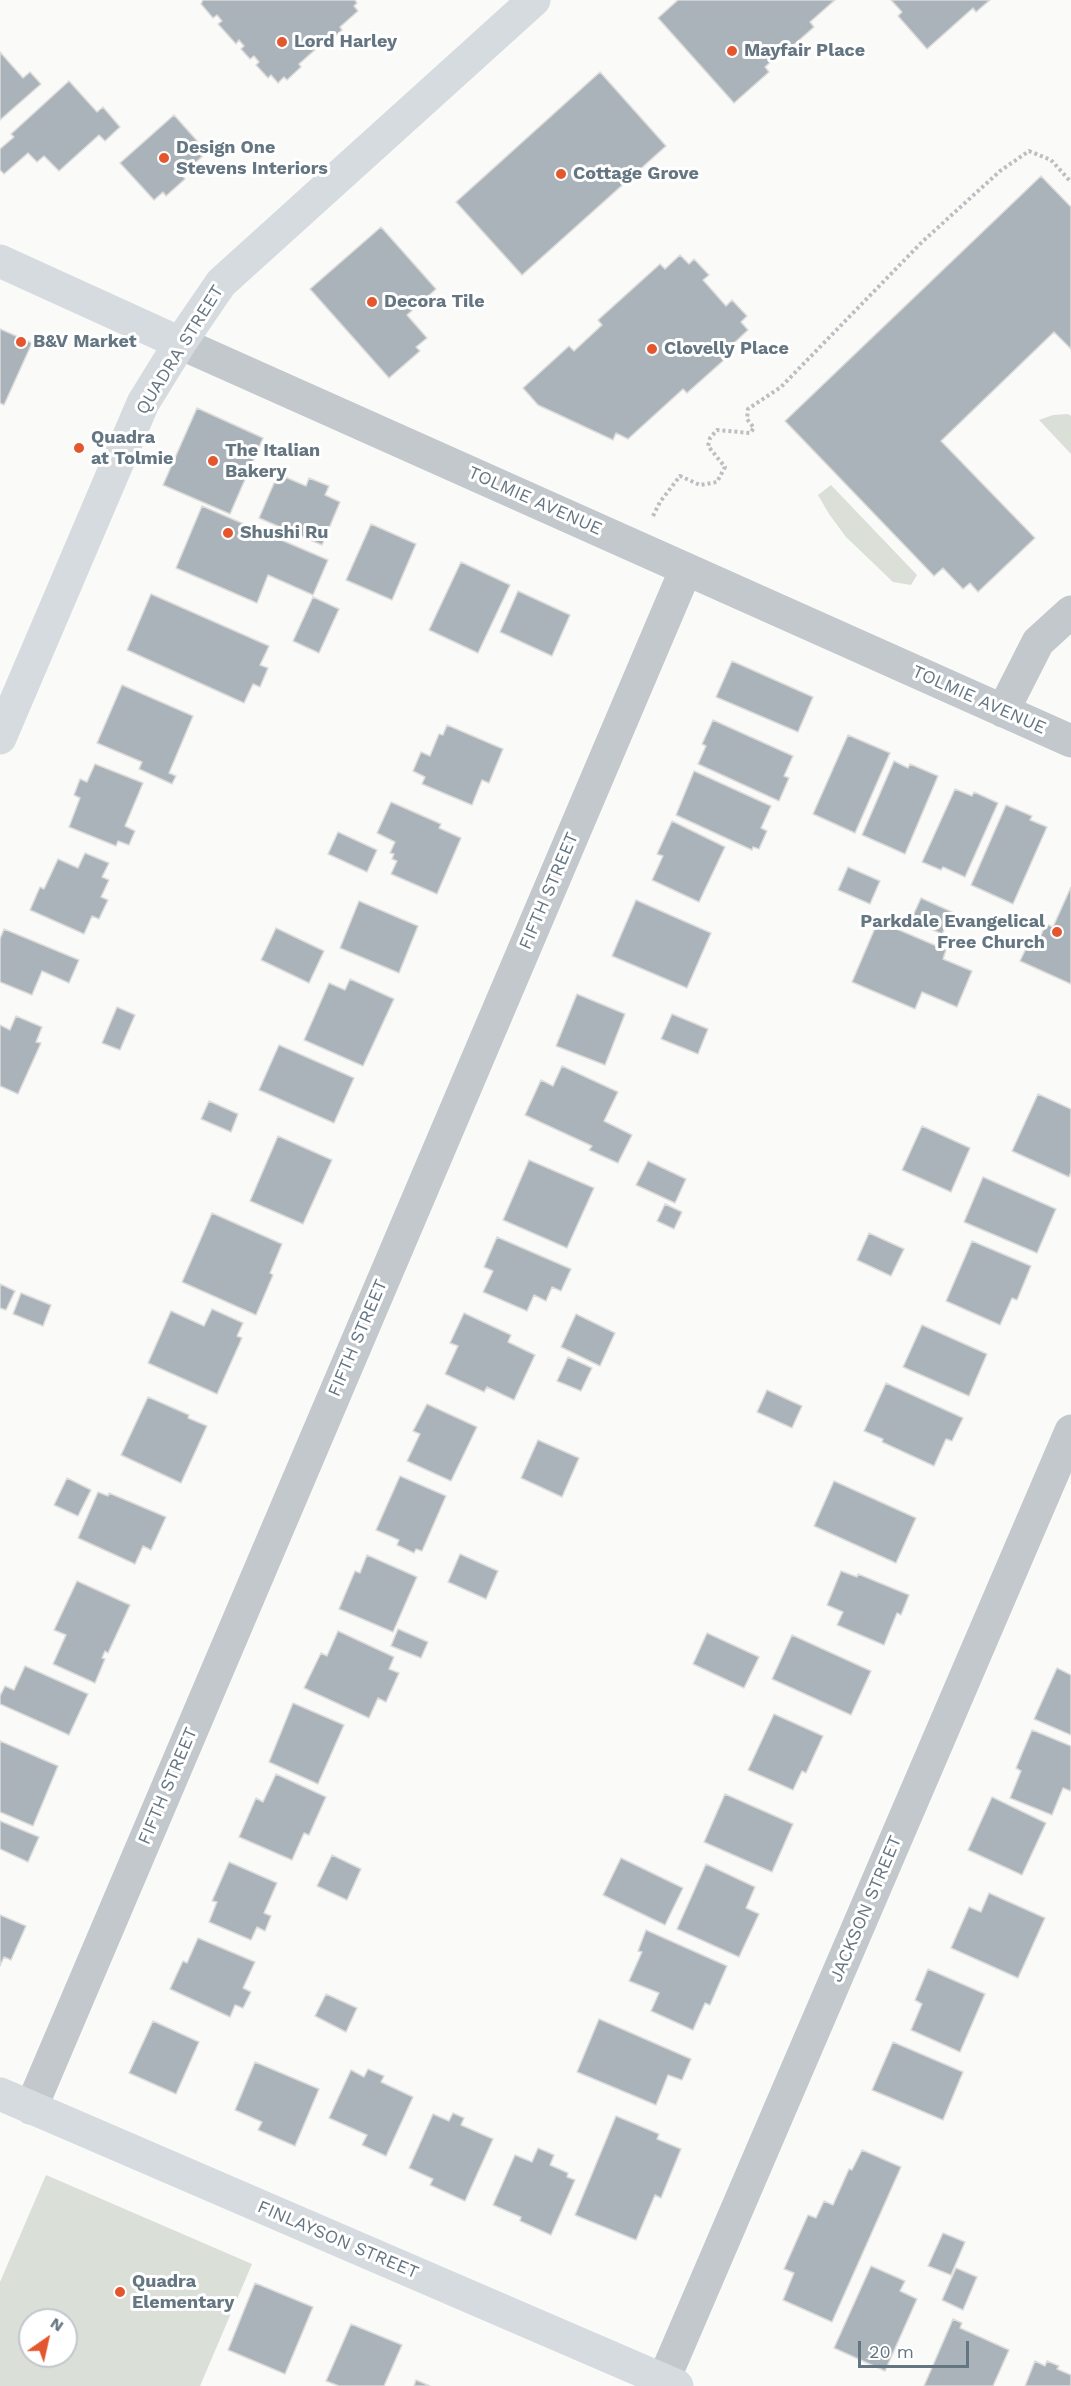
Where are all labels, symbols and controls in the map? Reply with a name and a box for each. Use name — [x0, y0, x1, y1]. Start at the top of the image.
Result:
place label: Lord Harley — [294, 31, 397, 53]
marker: Lord Harley — [275, 35, 289, 49]
place label: Mayfair Place — [744, 40, 865, 62]
marker: Mayfair Place — [725, 44, 739, 58]
place label: Design One Stevens Interiors — [176, 137, 328, 180]
marker: Design One Stevens Interiors — [157, 151, 171, 165]
place label: Cottage Grove — [573, 163, 699, 185]
marker: Cottage Grove — [554, 167, 568, 181]
street label: QUADRA STREET — [132, 281, 228, 419]
place label: Decora Tile — [384, 291, 485, 313]
marker: Decora Tile — [365, 295, 379, 309]
place label: B&V Market — [33, 331, 137, 353]
marker: B&V Market — [14, 335, 28, 349]
place label: Clovelly Place — [664, 338, 789, 360]
marker: Clovelly Place — [645, 342, 659, 356]
place label: Quadra at Tolmie — [91, 427, 173, 470]
place label: The Italian Bakery — [225, 440, 320, 482]
marker: Quadra at Tolmie — [72, 441, 86, 455]
marker: The Italian Bakery — [206, 454, 220, 468]
street label: TOLMIE AVENUE — [465, 462, 605, 540]
place label: Shushi Ru — [240, 522, 329, 544]
marker: Shushi Ru — [221, 526, 235, 540]
street label: TOLMIE AVENUE — [909, 661, 1049, 739]
street label: FIFTH STREET — [515, 829, 583, 953]
place label: Parkdale Evangelical Free Church — [860, 911, 1045, 954]
marker: Parkdale Evangelical Free Church — [1050, 925, 1064, 939]
street label: FIFTH STREET — [324, 1276, 392, 1400]
street label: FIFTH STREET — [134, 1724, 202, 1848]
street label: JACKSON STREET — [825, 1832, 907, 1986]
street label: FINLAYSON STREET — [254, 2196, 422, 2284]
place label: Quadra Elementary — [132, 2271, 234, 2314]
marker: Quadra Elementary — [113, 2285, 127, 2299]
north arrow — [18, 2308, 78, 2368]
text: N — [47, 2313, 67, 2336]
scale bar — [861, 2329, 972, 2367]
text: 20 m — [869, 2341, 914, 2362]

